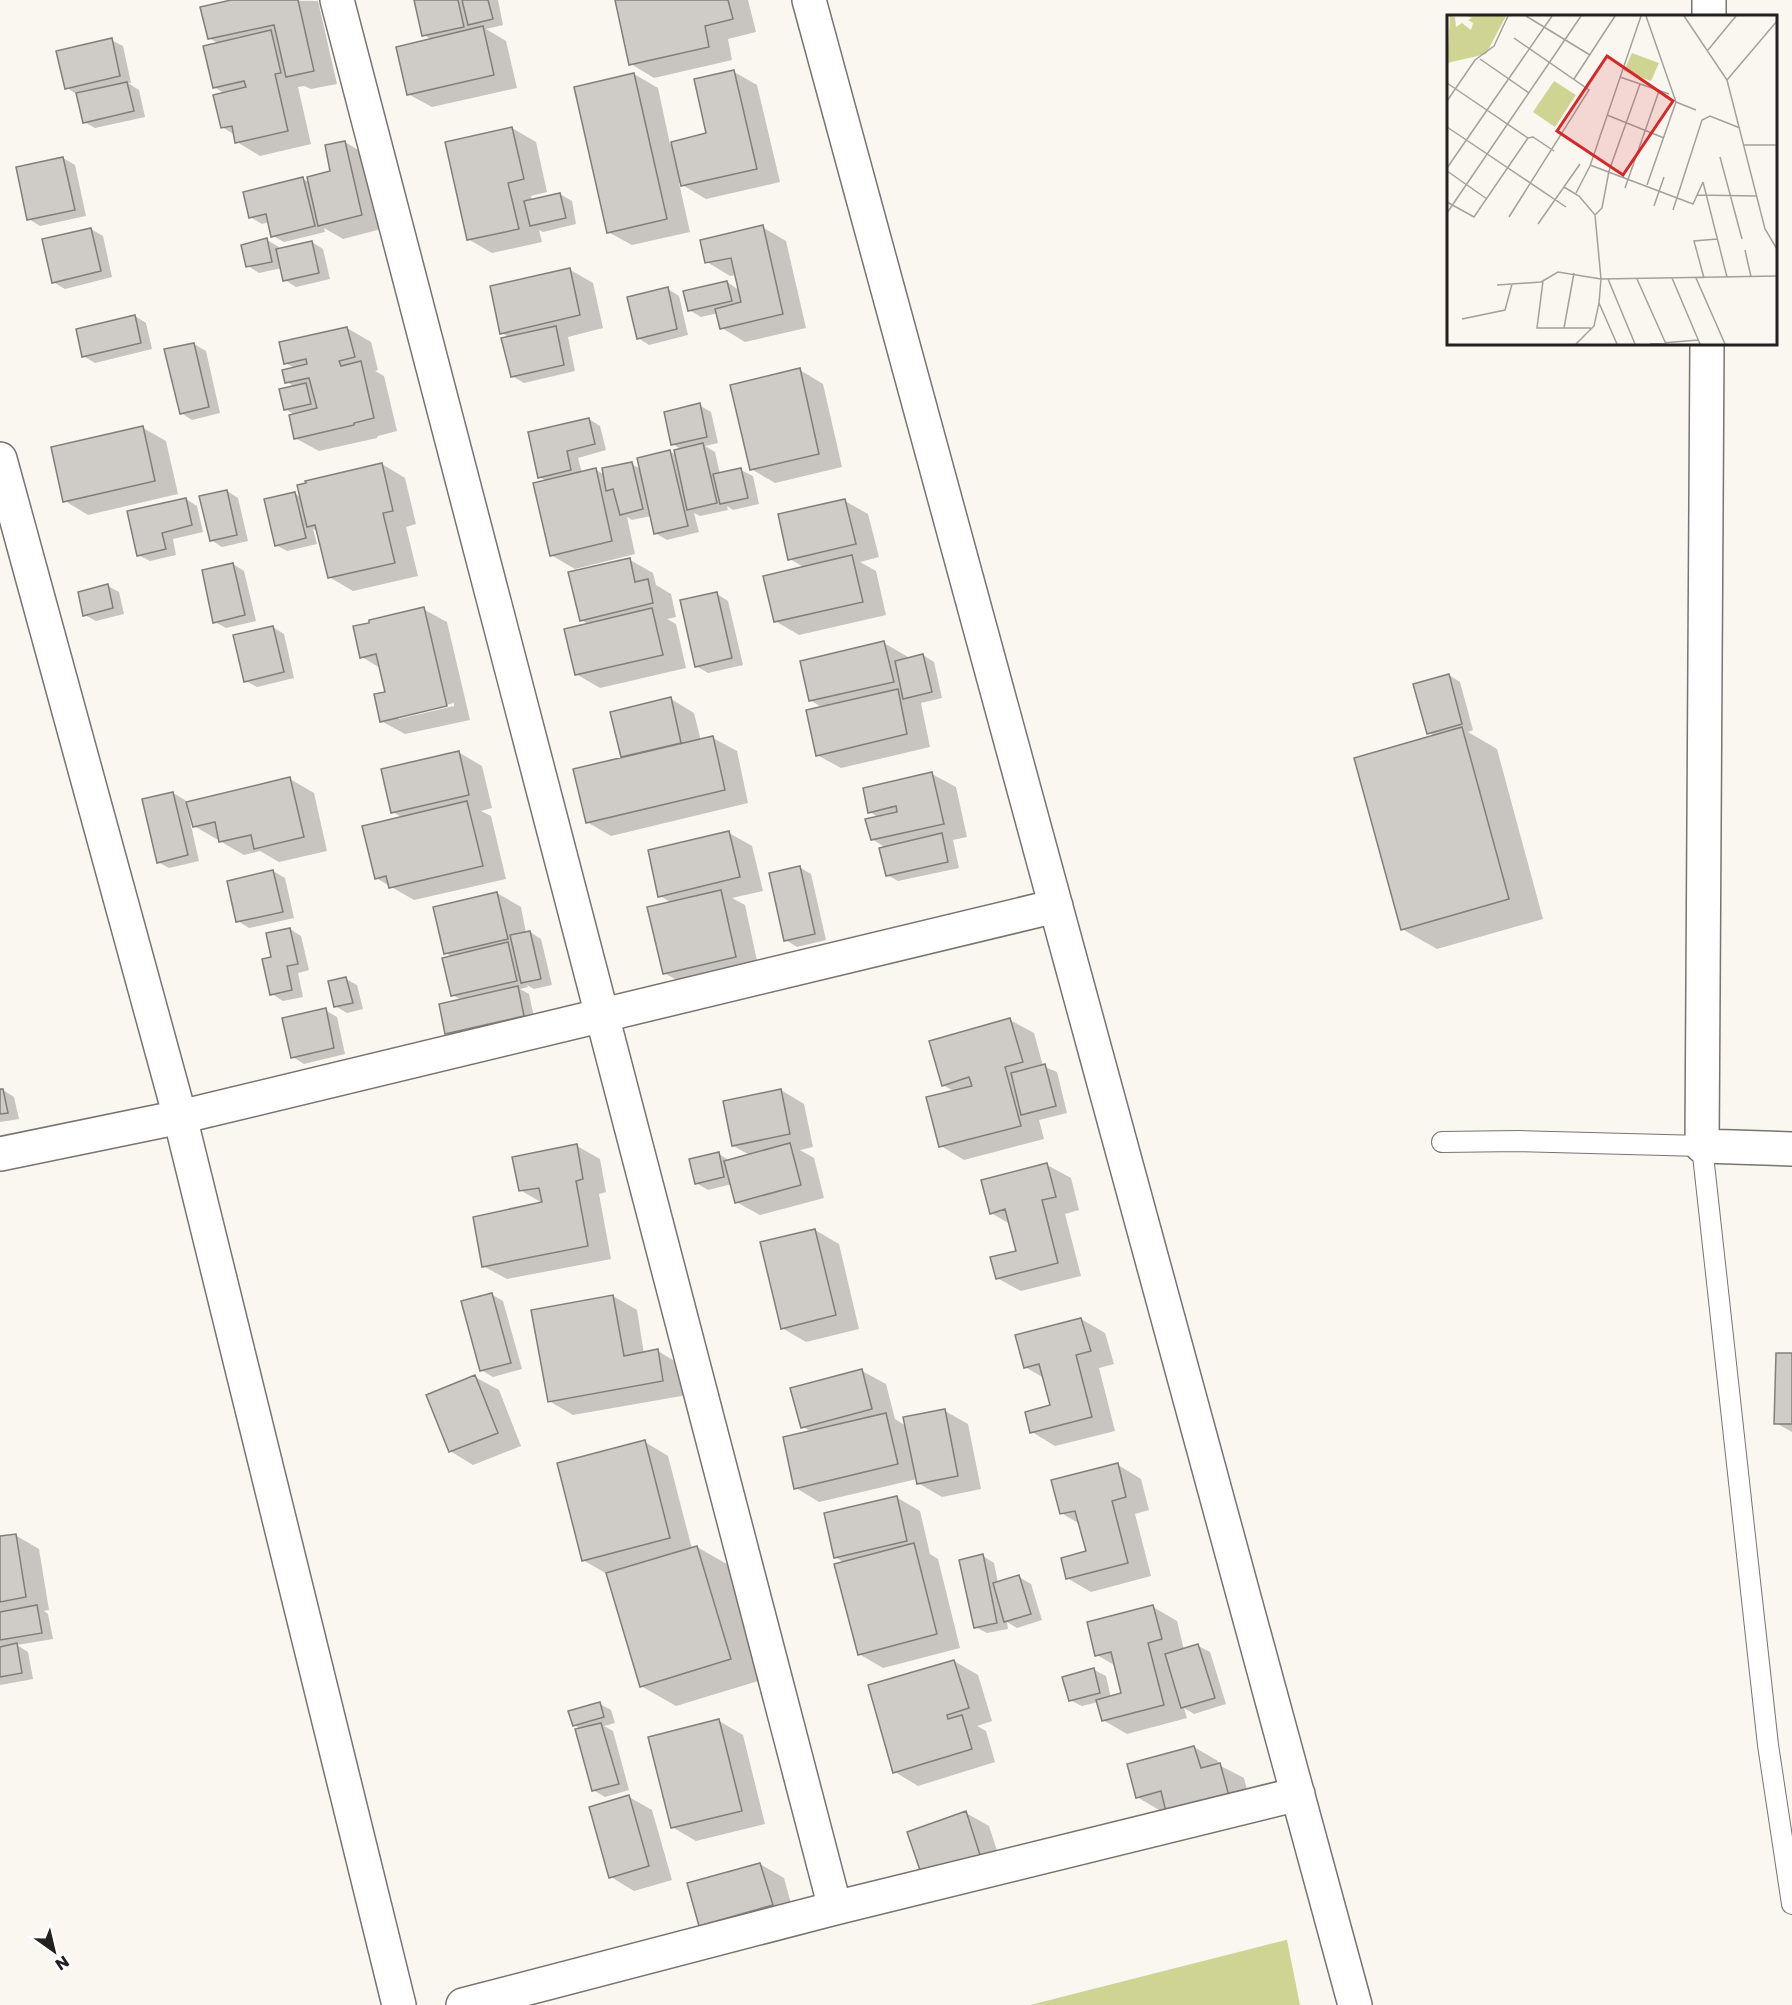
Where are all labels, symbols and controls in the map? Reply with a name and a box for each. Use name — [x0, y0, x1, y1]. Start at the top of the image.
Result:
inset map — [1447, 15, 1777, 345]
north arrow — [24, 1921, 84, 1981]
text: N — [51, 1950, 74, 1976]

